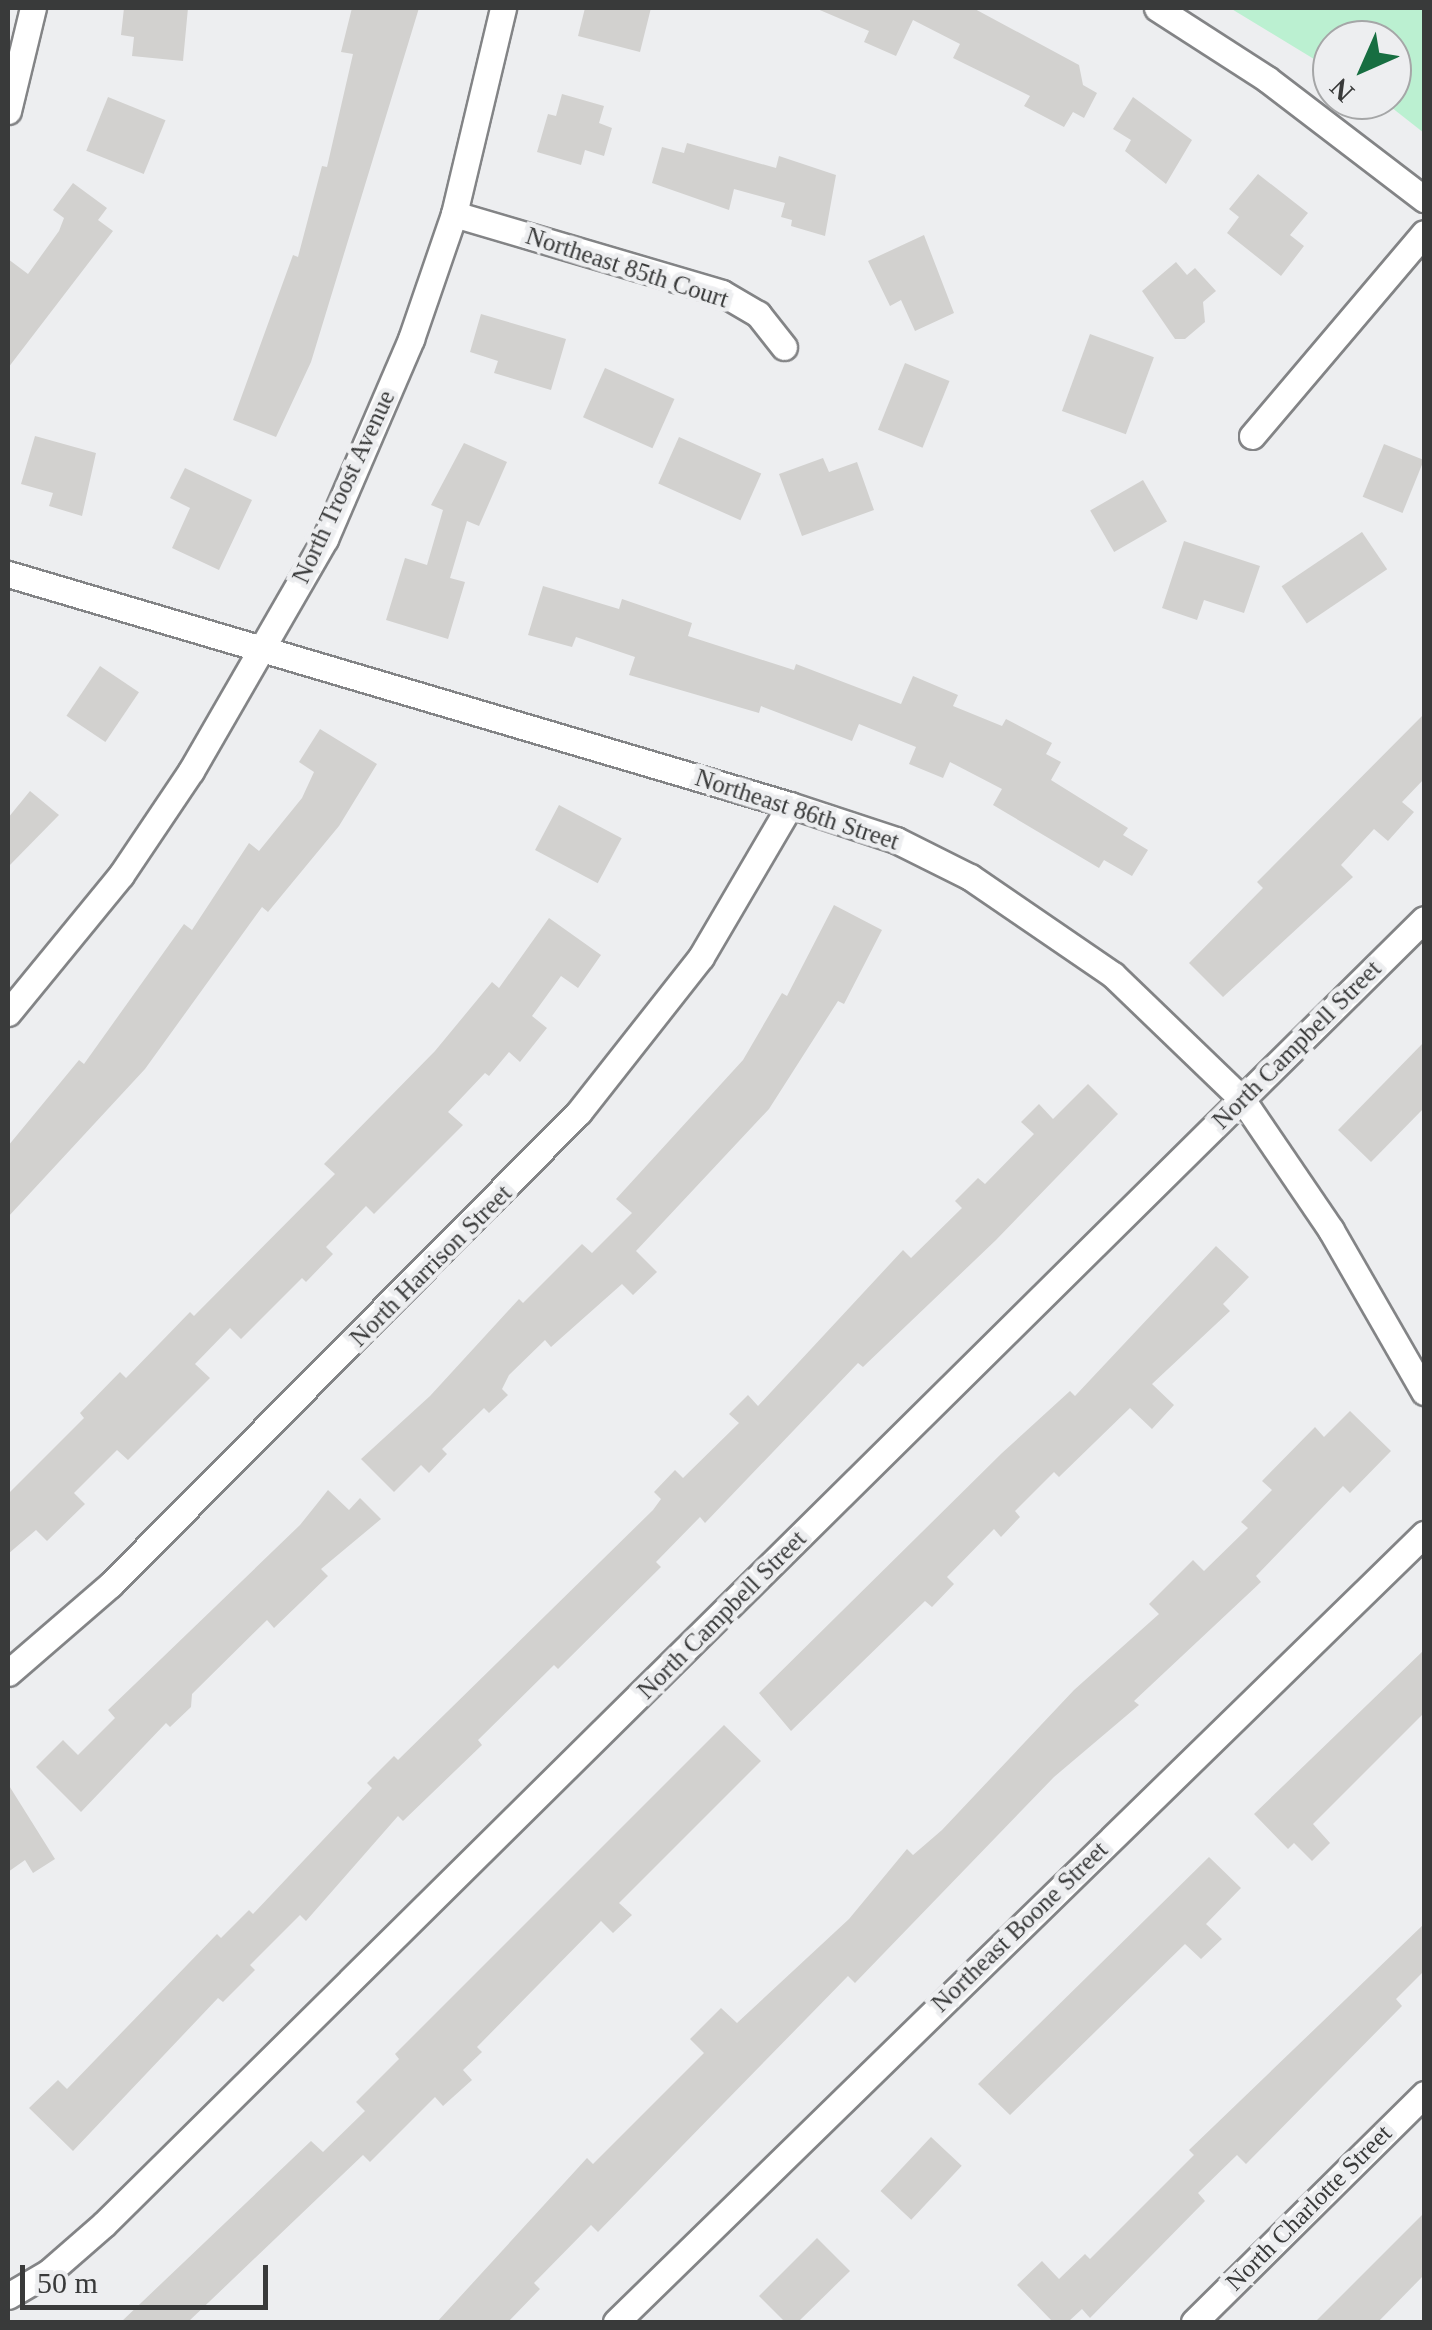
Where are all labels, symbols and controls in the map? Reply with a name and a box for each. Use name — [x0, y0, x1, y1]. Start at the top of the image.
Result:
north arrow — [1312, 20, 1412, 120]
text: N — [1324, 72, 1360, 108]
street label: Northeast 85th Court — [522, 221, 732, 315]
street label: North Troost Avenue — [286, 385, 402, 589]
street label: Northeast 86th Street — [691, 763, 903, 857]
street label: North Campbell Street — [1206, 954, 1388, 1136]
street label: North Harrison Street — [344, 1179, 518, 1353]
street label: North Campbell Street — [631, 1524, 813, 1706]
street label: Northeast Boone Street — [926, 1835, 1114, 2019]
street label: North Charlotte Street — [1220, 2119, 1398, 2297]
scale bar — [25, 2245, 272, 2307]
text: 50 m — [37, 2266, 98, 2299]

